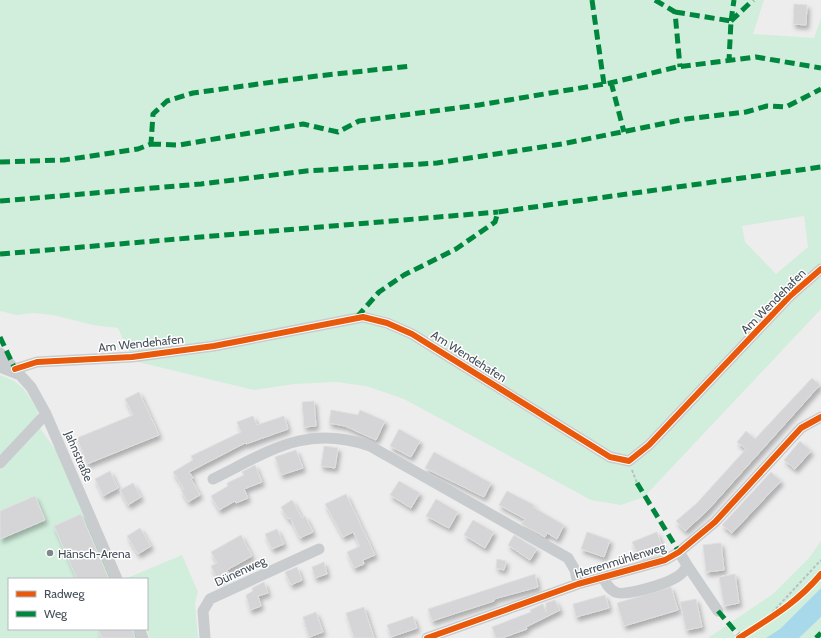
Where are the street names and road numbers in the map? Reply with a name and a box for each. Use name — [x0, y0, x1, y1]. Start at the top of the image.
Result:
street label: Am Wendehafen — [737, 265, 809, 337]
street label: Am Wendehafen — [429, 327, 510, 385]
street label: Am Wendehafen — [97, 331, 185, 355]
street label: Jahnstraße — [61, 428, 96, 484]
street label: Herrenmühlenweg — [573, 539, 668, 581]
street label: Dünenweg — [212, 552, 269, 589]

